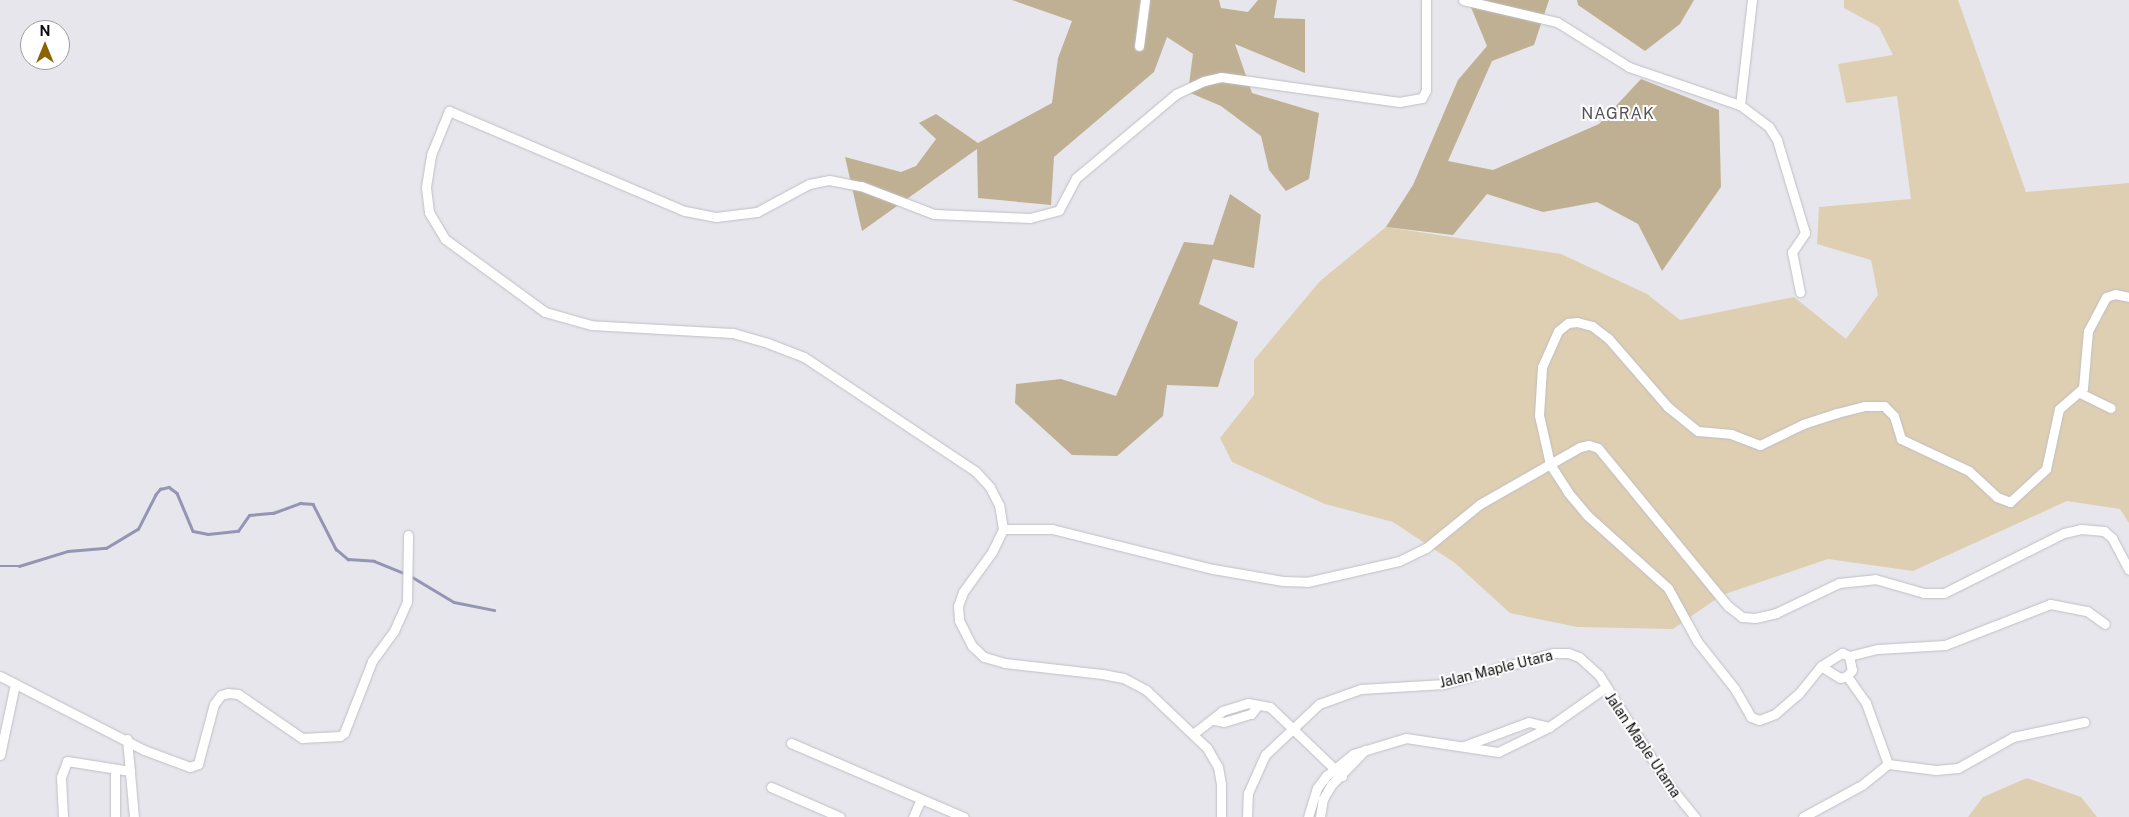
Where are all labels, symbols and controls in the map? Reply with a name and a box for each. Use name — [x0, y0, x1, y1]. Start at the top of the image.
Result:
north arrow — [20, 20, 70, 70]
text: N — [40, 23, 50, 39]
district label: NAGRAK — [1580, 104, 1656, 124]
street label: Jalan Maple Utara — [1438, 647, 1554, 691]
street label: Jalan Maple Utama — [1602, 689, 1684, 801]

